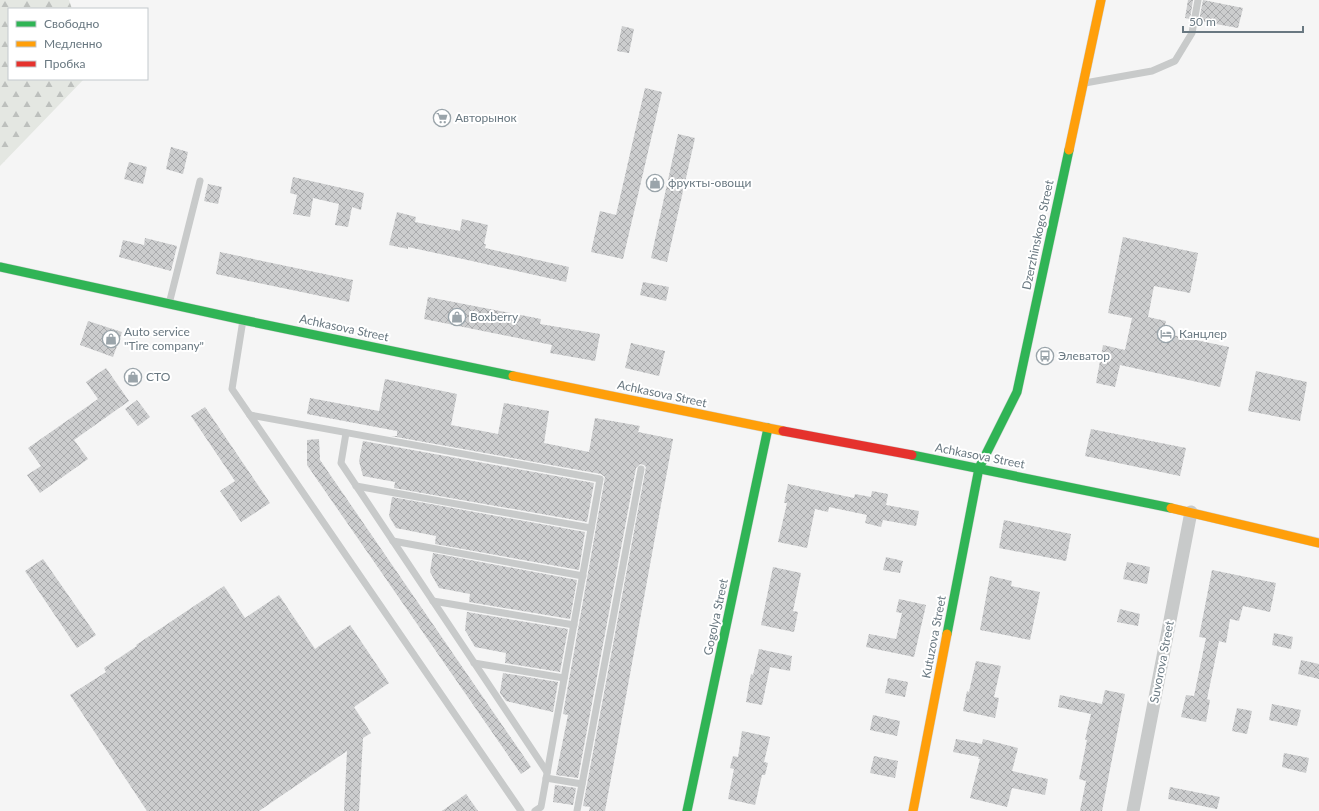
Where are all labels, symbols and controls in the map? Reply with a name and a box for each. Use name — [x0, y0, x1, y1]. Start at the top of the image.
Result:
legend — [8, 8, 148, 80]
scale bar — [1183, 8, 1303, 34]
text: 50 m — [1189, 14, 1216, 29]
text: Свободно — [44, 16, 100, 31]
text: Медленно — [44, 36, 103, 51]
text: Пробка — [44, 56, 85, 71]
supermarket icon: Авторынок — [432, 108, 452, 128]
place label: Авторынок — [455, 110, 518, 125]
shop icon: фрукты-овощи — [645, 173, 665, 193]
place label: фрукты-овощи — [668, 175, 752, 190]
street label: Dzerzhinskogo Street — [1019, 178, 1057, 291]
shop icon: Boxberry — [447, 307, 467, 327]
place label: Boxberry — [470, 309, 519, 324]
street label: Achkasova Street — [298, 311, 391, 344]
place label: Auto service "Tire company" — [124, 324, 204, 353]
hotel icon: Канцлер — [1156, 324, 1176, 344]
place label: Канцлер — [1179, 326, 1227, 341]
shop icon: Auto service "Tire company" — [101, 329, 121, 349]
bus stop icon: Элеватор — [1035, 346, 1055, 366]
place label: Элеватор — [1058, 348, 1110, 363]
shop icon: СТО — [123, 367, 143, 387]
place label: СТО — [146, 369, 171, 384]
street label: Achkasova Street — [616, 377, 709, 410]
street label: Achkasova Street — [934, 439, 1027, 472]
street label: Gogolya Street — [700, 577, 731, 657]
street label: Kutuzova Street — [918, 594, 949, 680]
street label: Suvorova Street — [1146, 619, 1177, 704]

